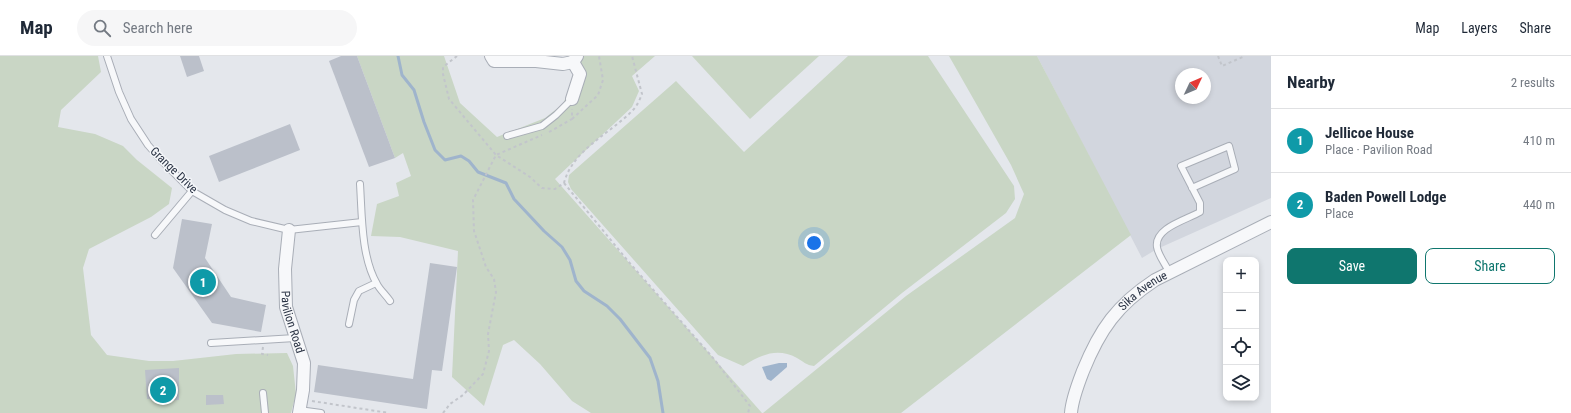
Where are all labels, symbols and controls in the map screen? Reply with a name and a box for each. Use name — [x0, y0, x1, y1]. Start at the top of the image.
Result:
search box — [77, 10, 357, 46]
text: Map — [20, 16, 53, 39]
icon: search — [91, 17, 113, 39]
text: Search here — [123, 19, 193, 37]
text: Map — [1415, 20, 1439, 36]
text: Layers — [1461, 20, 1498, 36]
text: Share — [1520, 20, 1551, 36]
north arrow — [1175, 68, 1211, 104]
text: Nearby — [1287, 72, 1335, 92]
text: 2 results — [1511, 75, 1555, 90]
text: Jellicoe House — [1325, 124, 1414, 142]
text: 1 — [1297, 133, 1303, 148]
text: 410 m — [1523, 133, 1555, 148]
text: Place · Pavilion Road — [1325, 142, 1432, 157]
street label: Grange Drive — [147, 144, 201, 196]
text: Baden Powell Lodge — [1325, 188, 1446, 206]
text: 2 — [1297, 197, 1303, 212]
text: 440 m — [1523, 197, 1555, 212]
text: Place — [1325, 206, 1354, 221]
your location — [804, 233, 824, 253]
button: Save — [1287, 248, 1417, 284]
button: Share — [1425, 248, 1555, 284]
map controls — [1223, 257, 1259, 401]
button: + — [1223, 257, 1259, 293]
pin: 1 — [190, 267, 216, 297]
street label: Sika Avenue — [1115, 268, 1170, 313]
street label: Pavilion Road — [279, 290, 307, 355]
button: − — [1223, 293, 1259, 329]
button: locate — [1223, 329, 1259, 365]
button: layers — [1223, 365, 1259, 401]
pin: 2 — [150, 375, 176, 405]

